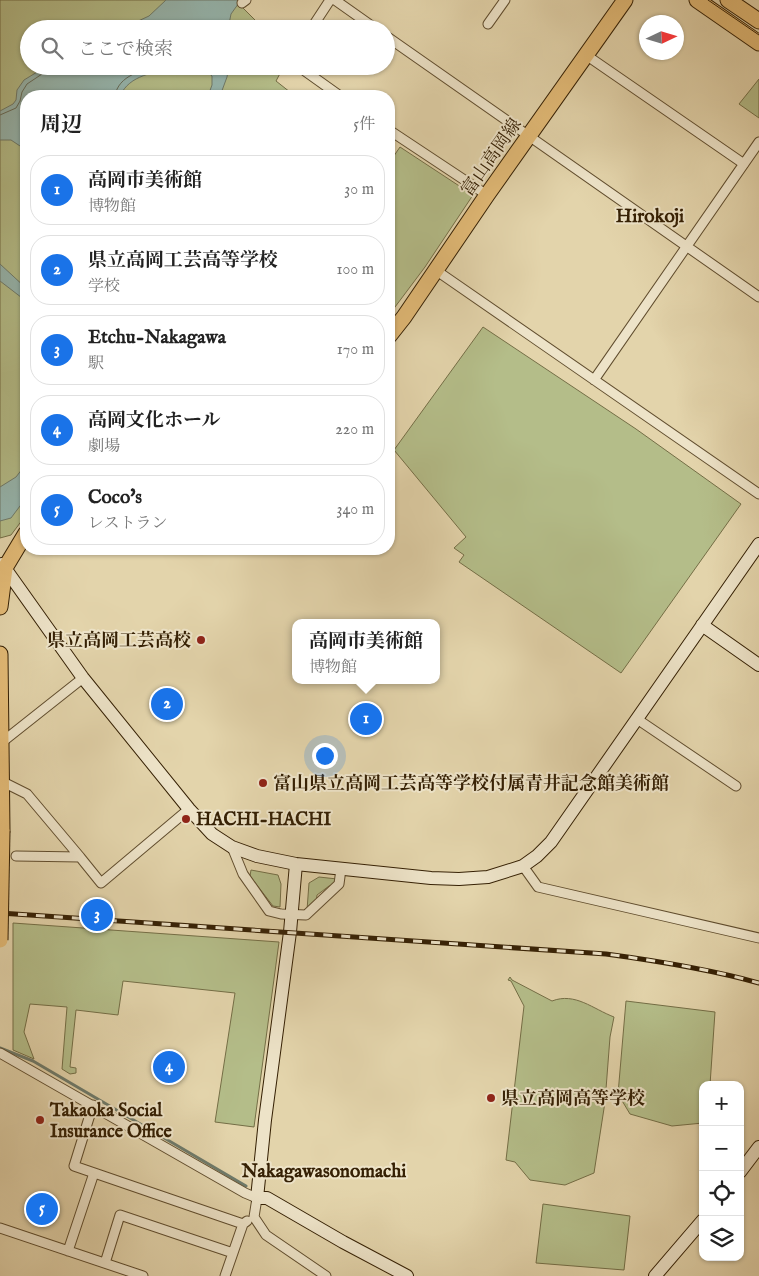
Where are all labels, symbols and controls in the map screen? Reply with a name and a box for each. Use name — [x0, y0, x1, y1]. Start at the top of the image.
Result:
north arrow — [639, 15, 684, 60]
search box — [20, 20, 395, 75]
icon: search — [38, 34, 66, 62]
text: ここで検索 — [78, 38, 173, 62]
text: 周辺 — [40, 112, 82, 139]
street label: 富山高岡線 — [457, 114, 527, 201]
text: 5件 — [353, 115, 375, 135]
text: 高岡市美術館 — [88, 169, 202, 193]
text: 1 — [54, 180, 60, 200]
text: 30 m — [344, 180, 374, 200]
text: 博物館 — [88, 197, 136, 217]
district label: Hirokoji — [616, 205, 684, 229]
text: 県立高岡工芸高等学校 — [88, 249, 278, 273]
text: 2 — [53, 260, 61, 280]
text: 100 m — [337, 260, 374, 280]
text: 学校 — [88, 277, 120, 297]
text: Etchu-Nakagawa — [88, 326, 226, 350]
text: 3 — [54, 340, 60, 360]
text: 170 m — [337, 340, 374, 360]
text: 駅 — [88, 354, 104, 374]
text: 高岡文化ホール — [88, 409, 221, 433]
text: 4 — [53, 420, 61, 440]
text: 220 m — [335, 420, 374, 440]
text: 劇場 — [88, 437, 120, 457]
text: Coco's — [88, 486, 142, 510]
text: 5 — [54, 500, 60, 520]
text: 340 m — [336, 500, 374, 520]
text: レストラン — [88, 514, 168, 534]
popup — [292, 619, 440, 684]
place label: 県立高岡工芸高校 — [47, 630, 191, 653]
text: 高岡市美術館 — [309, 630, 423, 654]
marker: 県立高岡工芸高校 — [195, 634, 207, 646]
text: 博物館 — [309, 658, 357, 678]
pin: 2 — [151, 685, 183, 723]
pin: 1 — [350, 700, 382, 738]
your location — [312, 743, 338, 769]
place label: 富山県立高岡工芸高等学校付属青井記念館美術館 — [273, 773, 669, 796]
marker: 富山県立高岡工芸高等学校付属青井記念館美術館 — [257, 777, 269, 789]
place label: HACHI-HACHI — [196, 809, 332, 832]
marker: HACHI-HACHI — [180, 813, 192, 825]
pin: 3 — [81, 896, 113, 934]
pin: 4 — [153, 1048, 185, 1086]
map controls — [699, 1081, 744, 1261]
button: + — [699, 1081, 744, 1126]
place label: 県立高岡高等学校 — [501, 1088, 645, 1111]
marker: 県立高岡高等学校 — [485, 1092, 497, 1104]
place label: Takaoka Social Insurance Office — [49, 1100, 173, 1144]
marker: Takaoka Social Insurance Office — [34, 1114, 46, 1126]
button: − — [699, 1126, 744, 1171]
district label: Nakagawasonomachi — [241, 1160, 406, 1184]
button: locate — [699, 1171, 744, 1216]
pin: 5 — [26, 1190, 58, 1228]
button: layers — [699, 1216, 744, 1261]

